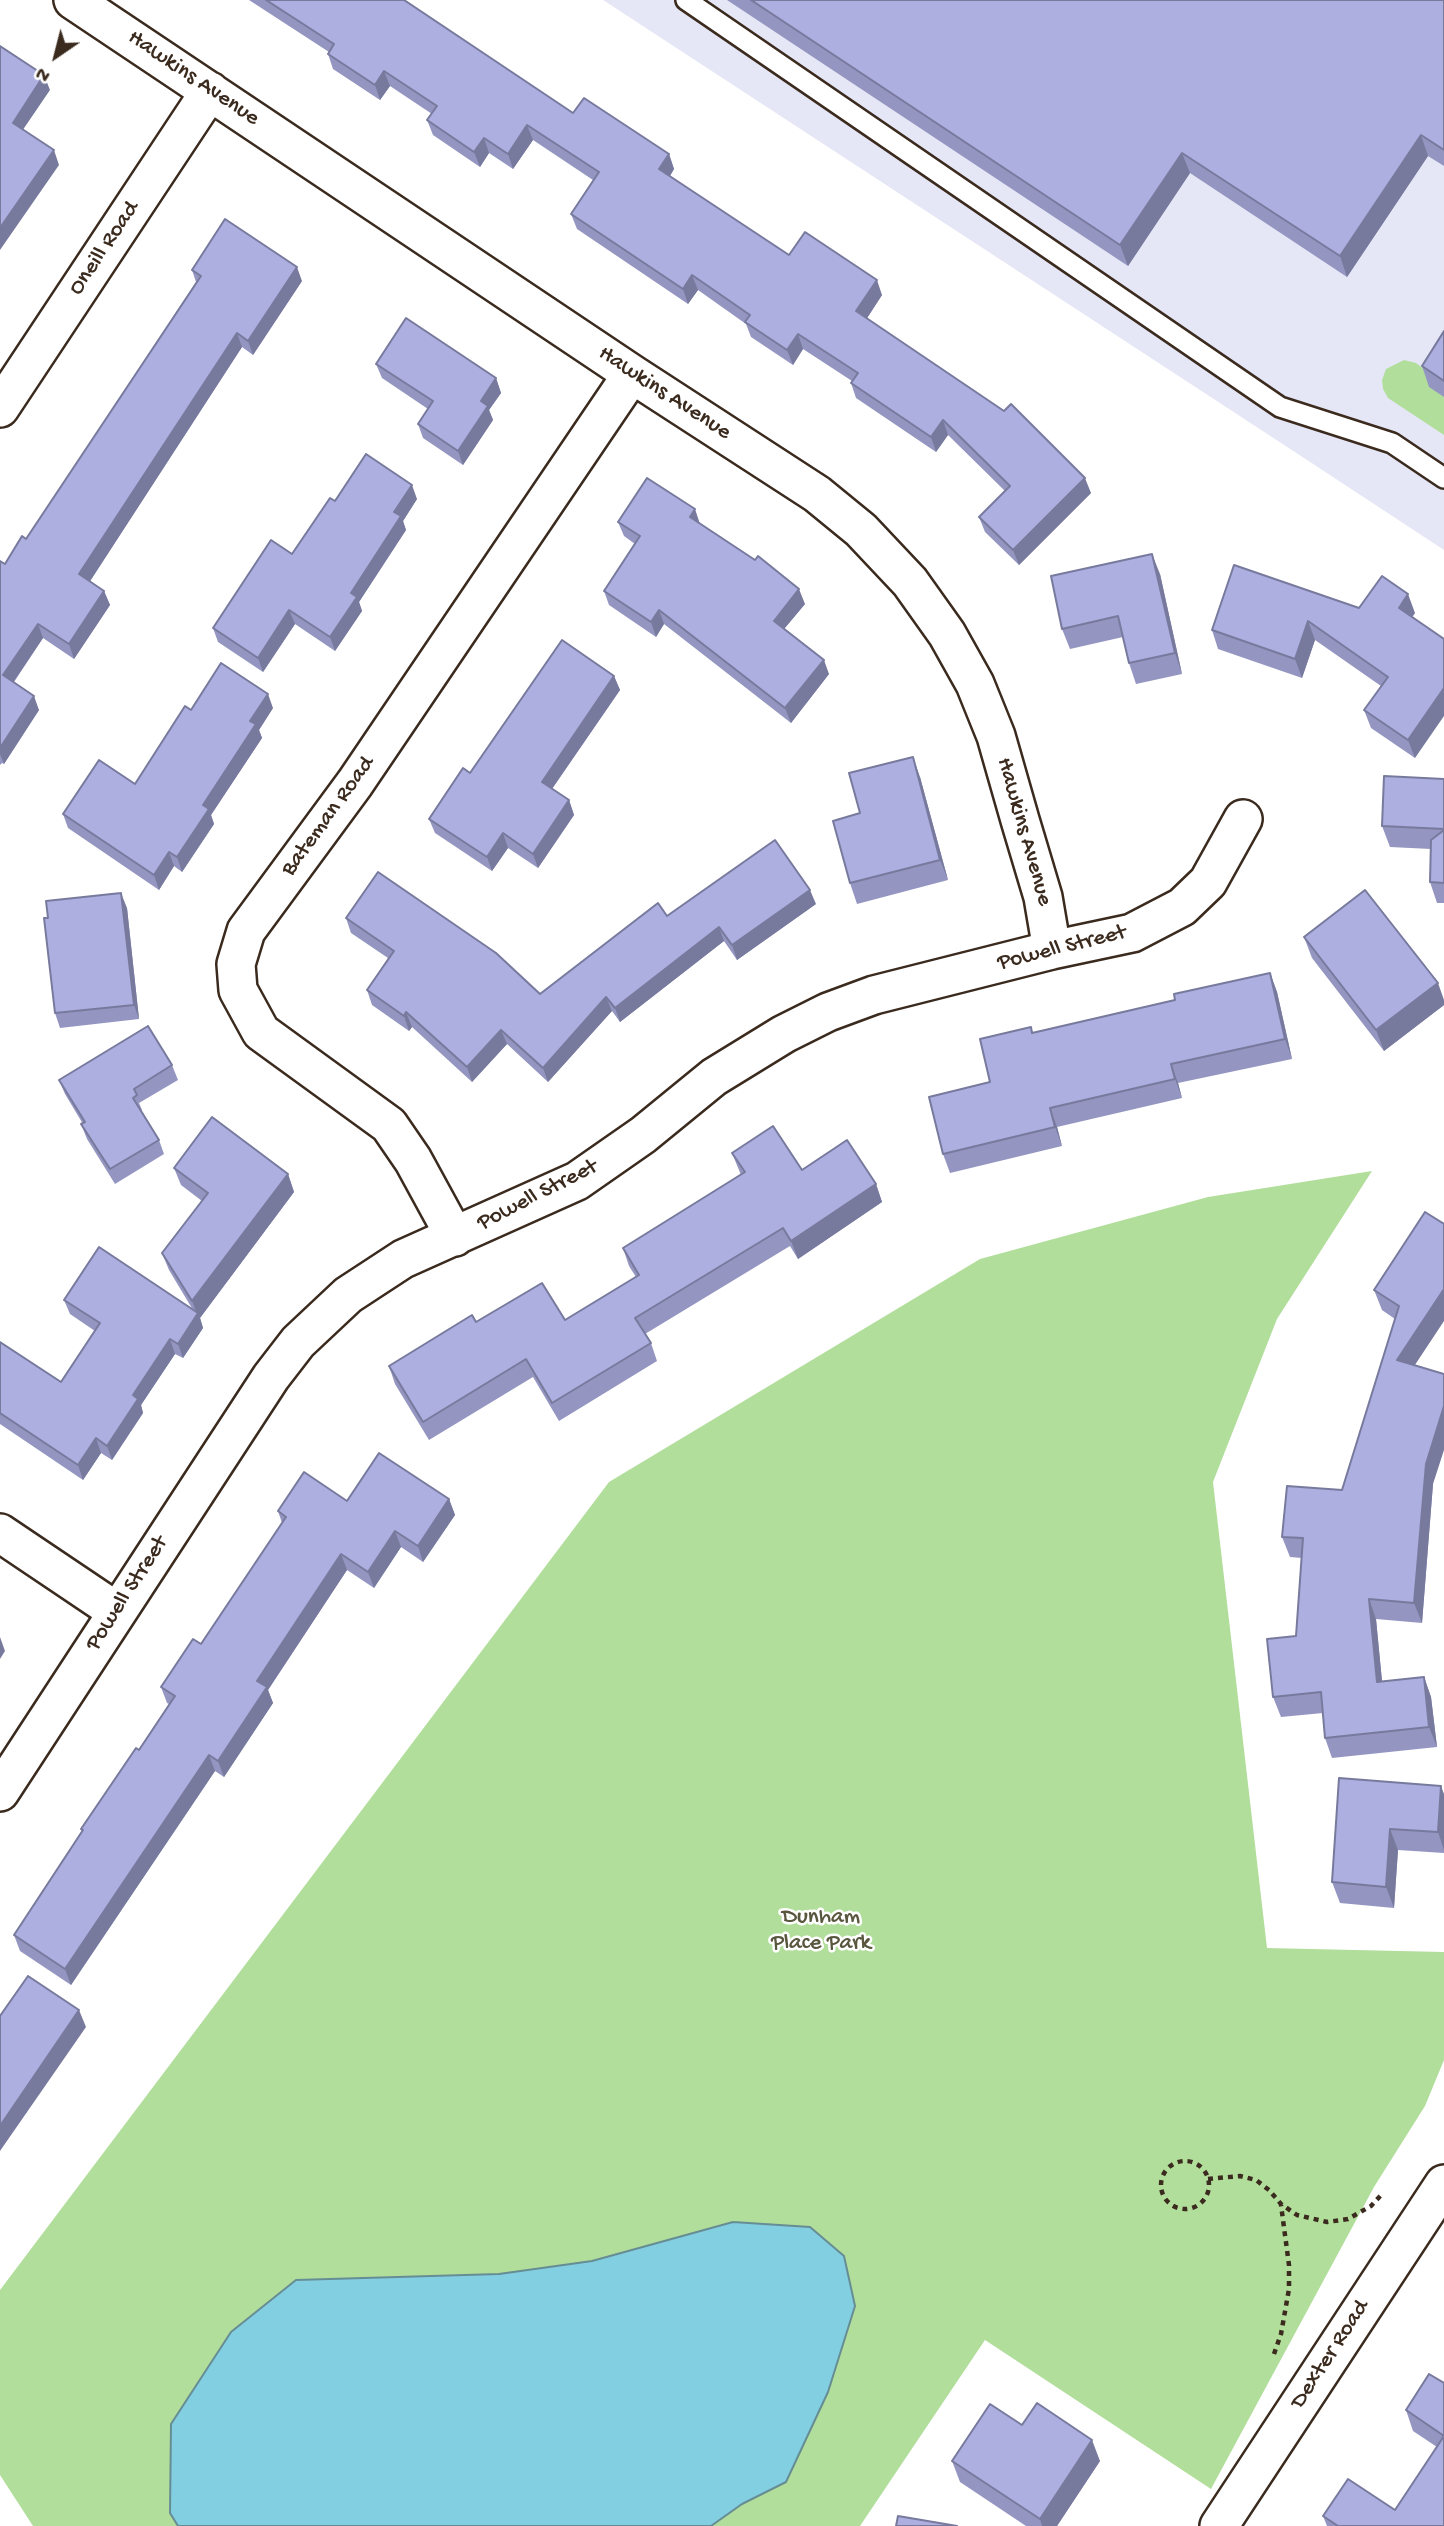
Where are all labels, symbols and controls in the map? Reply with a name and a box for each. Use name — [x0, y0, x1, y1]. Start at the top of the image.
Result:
north arrow — [21, 21, 91, 91]
street label: Hawkins Avenue — [122, 25, 264, 133]
text: N — [32, 61, 55, 87]
street label: Oneill Road — [64, 197, 146, 301]
street label: Hawkins Avenue — [592, 341, 736, 447]
street label: Bateman Road — [276, 752, 382, 882]
street label: Hawkins Avenue — [989, 755, 1057, 909]
street label: Powell Street — [995, 920, 1129, 978]
street label: Powell Street — [473, 1154, 603, 1238]
street label: Powell Street — [81, 1531, 175, 1657]
park label: Dunham Place Park — [771, 1904, 871, 1958]
street label: Dexter Road — [1286, 2295, 1376, 2415]

